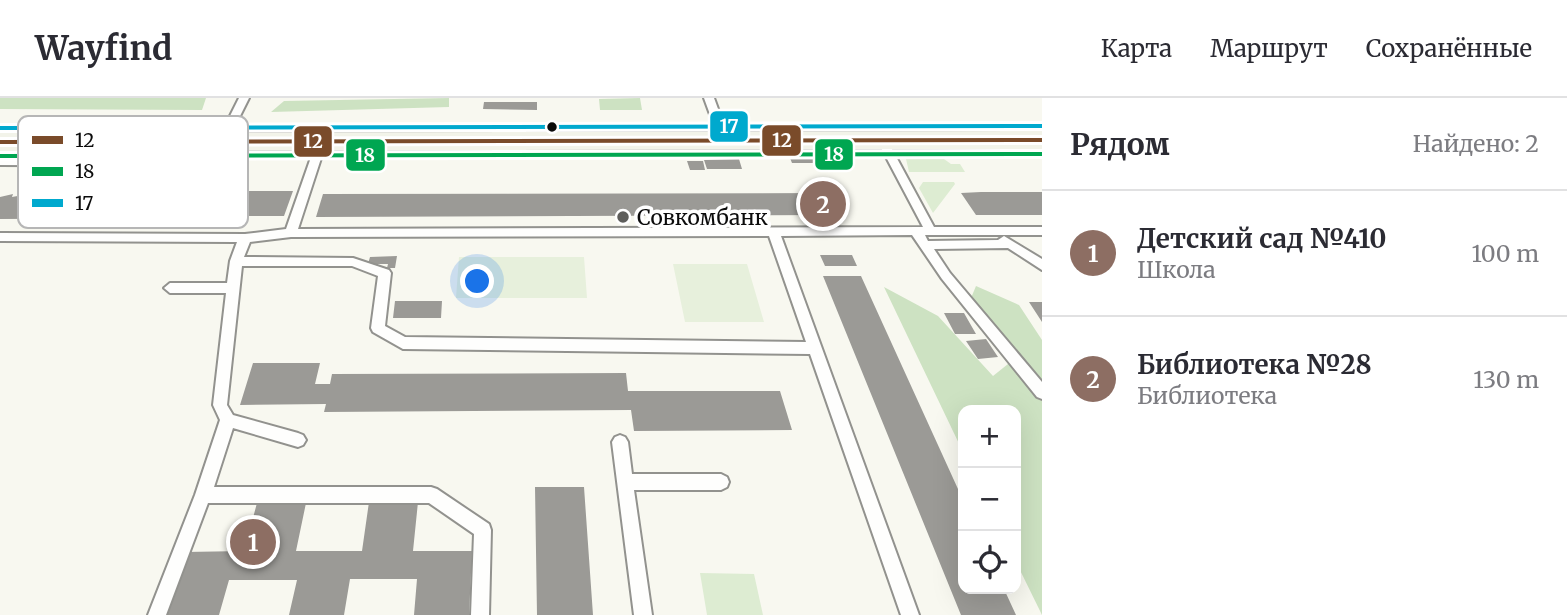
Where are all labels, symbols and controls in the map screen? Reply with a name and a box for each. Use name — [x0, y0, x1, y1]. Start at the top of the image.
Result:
text: Wayfind — [35, 28, 172, 69]
text: Карта — [1101, 33, 1172, 64]
text: Маршрут — [1210, 33, 1328, 64]
text: Сохранённые — [1366, 33, 1532, 64]
line badge: 17 — [709, 110, 749, 143]
text: 17 — [719, 114, 739, 138]
legend — [18, 116, 248, 228]
unlabelled marker — [545, 120, 559, 134]
line badge: 12 — [761, 124, 802, 157]
line badge: 12 — [293, 125, 333, 158]
text: Рядом — [1070, 125, 1170, 163]
text: 12 — [75, 128, 95, 152]
text: 12 — [772, 128, 792, 152]
text: 12 — [303, 129, 323, 153]
text: Найдено: 2 — [1413, 129, 1539, 158]
line badge: 18 — [345, 138, 386, 172]
line badge: 18 — [814, 138, 854, 171]
text: 18 — [824, 142, 844, 166]
text: 18 — [355, 143, 375, 167]
text: 18 — [75, 159, 94, 183]
pin: 2 — [800, 178, 846, 230]
text: 17 — [75, 191, 94, 215]
place label: Совкомбанк — [637, 204, 768, 231]
marker: Совкомбанк — [615, 209, 631, 225]
text: Детский сад №410 — [1137, 222, 1386, 255]
text: 1 — [1088, 239, 1098, 268]
text: 100 m — [1471, 239, 1539, 268]
text: Школа — [1137, 255, 1216, 284]
your location — [460, 264, 494, 298]
text: Библиотека №28 — [1137, 348, 1372, 381]
text: 2 — [1086, 365, 1100, 394]
text: 130 m — [1473, 365, 1539, 394]
text: Библиотека — [1137, 381, 1277, 410]
map controls — [958, 405, 1021, 594]
button: + — [958, 405, 1021, 468]
button: − — [958, 468, 1021, 531]
pin: 1 — [230, 516, 276, 568]
button: locate — [958, 531, 1021, 594]

